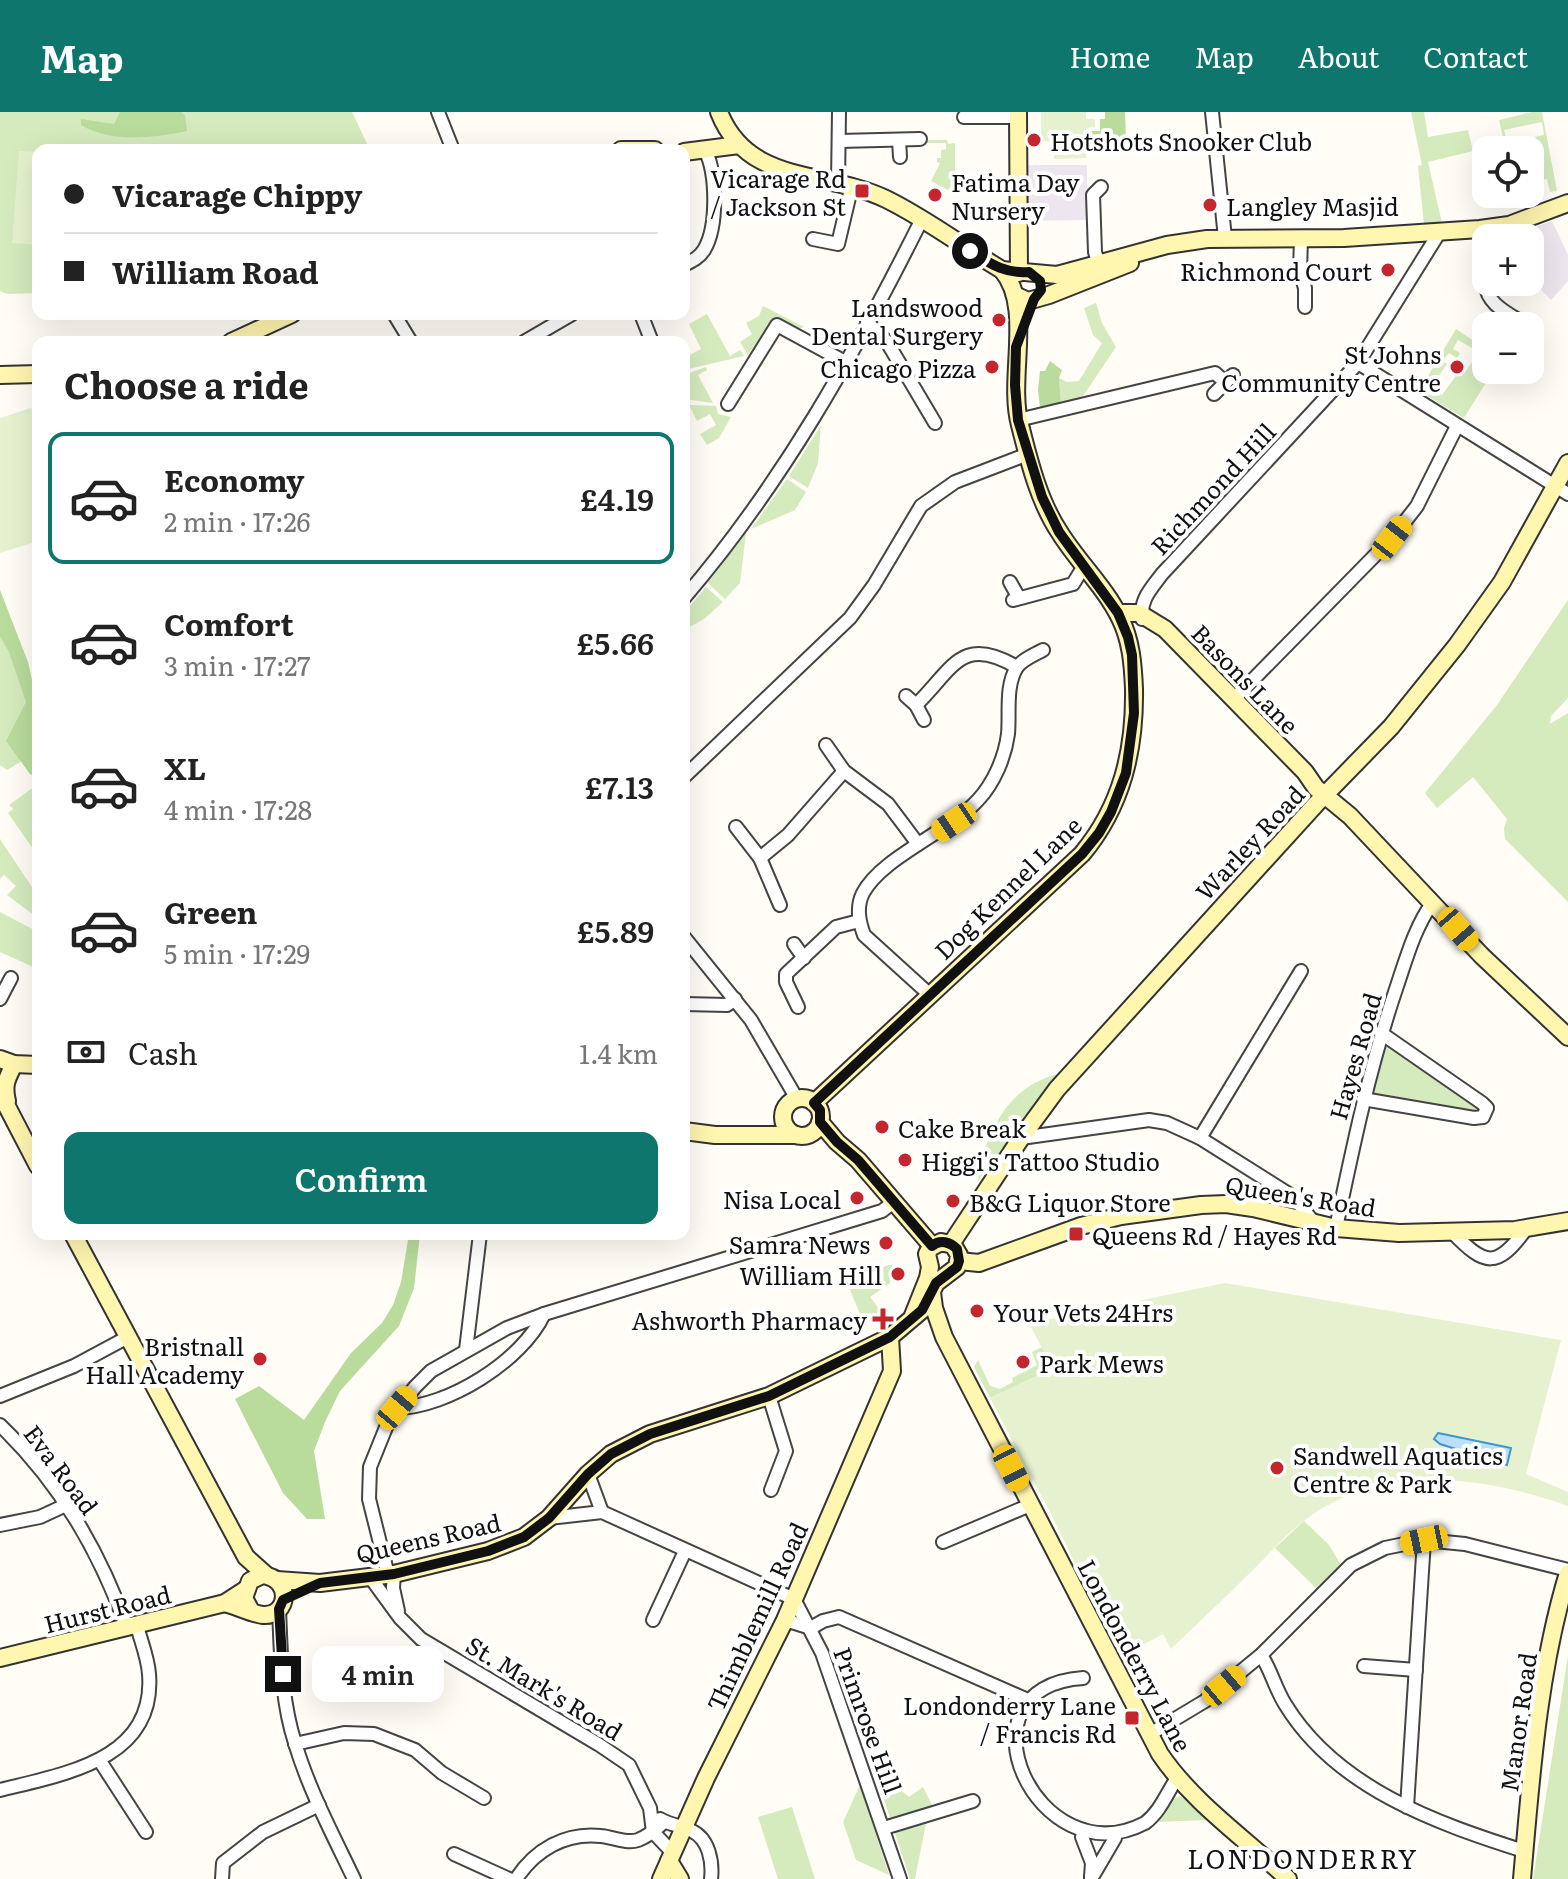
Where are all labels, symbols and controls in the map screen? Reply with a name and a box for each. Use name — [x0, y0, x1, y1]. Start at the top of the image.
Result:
text: Map — [40, 28, 124, 85]
text: Home — [1069, 35, 1150, 77]
text: Map — [1194, 35, 1254, 77]
text: About — [1298, 35, 1379, 77]
text: Contact — [1423, 35, 1528, 77]
place label: Hotshots Snooker Club — [1050, 123, 1312, 158]
marker: Hotshots Snooker Club — [1025, 131, 1043, 149]
map controls — [1472, 136, 1544, 384]
button: locate — [1472, 136, 1544, 208]
place label: Vicarage Rd / Jackson St — [710, 160, 846, 223]
place label: Fatima Day Nursery — [951, 164, 1080, 227]
text: Vicarage Chippy — [112, 172, 362, 216]
marker: Vicarage Rd / Jackson St — [853, 182, 871, 200]
marker: Fatima Day Nursery — [926, 186, 944, 204]
place label: Langley Masjid — [1226, 188, 1399, 223]
marker: Langley Masjid — [1201, 196, 1219, 214]
button: + — [1472, 224, 1544, 296]
route start — [952, 233, 988, 269]
text: William Road — [112, 249, 319, 293]
place label: Richmond Court — [1180, 253, 1372, 288]
marker: Richmond Court — [1379, 261, 1397, 279]
place label: Landswood Dental Surgery — [811, 289, 983, 352]
marker: Landswood Dental Surgery — [990, 311, 1008, 329]
button: − — [1472, 312, 1544, 384]
place label: St Johns Community Centre — [1221, 336, 1441, 399]
place label: Chicago Pizza — [820, 350, 976, 385]
text: Choose a ride — [64, 357, 309, 410]
marker: Chicago Pizza — [983, 358, 1001, 376]
marker: St Johns Community Centre — [1448, 358, 1466, 376]
street label: Richmond Hill — [1141, 414, 1283, 562]
text: Economy — [164, 457, 304, 501]
icon: car — [68, 462, 140, 534]
text: £4.19 — [580, 476, 654, 520]
text: 2 min · 17:26 — [164, 501, 311, 540]
car — [1368, 512, 1416, 564]
text: Comfort — [164, 601, 294, 645]
icon: car — [68, 606, 140, 678]
street label: Basons Lane — [1185, 615, 1307, 741]
text: £5.66 — [577, 620, 654, 664]
text: 3 min · 17:27 — [164, 645, 310, 684]
text: XL — [164, 745, 206, 789]
icon: car — [68, 750, 140, 822]
text: £7.13 — [585, 764, 654, 808]
street label: Warley Road — [1186, 776, 1312, 907]
text: 4 min · 17:28 — [164, 789, 312, 828]
car — [927, 799, 981, 845]
street label: Dog Kennel Lane — [925, 807, 1089, 967]
text: Green — [164, 889, 257, 933]
icon: car — [68, 894, 140, 966]
car — [1433, 903, 1483, 955]
text: £5.89 — [577, 908, 654, 952]
text: 5 min · 17:29 — [164, 933, 310, 972]
street label: Hayes Road — [1319, 988, 1389, 1124]
icon: cash — [64, 1030, 108, 1074]
text: Cash — [128, 1030, 198, 1074]
text: 1.4 km — [579, 1033, 658, 1072]
place label: Cake Break — [898, 1110, 1026, 1145]
marker: Cake Break — [873, 1118, 891, 1136]
button: Confirm — [64, 1132, 658, 1224]
place label: Higgi's Tattoo Studio — [921, 1143, 1160, 1178]
marker: Higgi's Tattoo Studio — [896, 1151, 914, 1169]
street label: Queen's Road — [1223, 1166, 1379, 1224]
place label: Nisa Local — [723, 1181, 841, 1216]
place label: B&G Liquor Store — [969, 1184, 1171, 1219]
marker: Nisa Local — [848, 1189, 866, 1207]
marker: B&G Liquor Store — [944, 1192, 962, 1210]
place label: Queens Rd / Hayes Rd — [1092, 1217, 1337, 1252]
marker: Queens Rd / Hayes Rd — [1067, 1225, 1085, 1243]
place label: Samra News — [729, 1226, 870, 1261]
marker: Samra News — [877, 1234, 895, 1252]
place label: William Hill — [739, 1257, 882, 1292]
marker: William Hill — [889, 1265, 907, 1283]
place label: Your Vets 24Hrs — [993, 1294, 1173, 1329]
place label: Ashworth Pharmacy — [631, 1302, 867, 1337]
marker: Your Vets 24Hrs — [968, 1302, 986, 1320]
marker: Ashworth Pharmacy — [874, 1310, 892, 1328]
place label: Bristnall Hall Academy — [85, 1328, 244, 1391]
place label: Park Mews — [1039, 1345, 1164, 1380]
marker: Bristnall Hall Academy — [251, 1350, 269, 1368]
marker: Park Mews — [1014, 1353, 1032, 1371]
car — [372, 1382, 422, 1434]
street label: Eva Road — [17, 1417, 108, 1522]
place label: Sandwell Aquatics Centre & Park — [1293, 1437, 1503, 1500]
car — [989, 1441, 1033, 1495]
marker: Sandwell Aquatics Centre & Park — [1268, 1459, 1286, 1477]
street label: Queens Road — [352, 1503, 504, 1571]
street label: Thimblemill Road — [697, 1516, 815, 1716]
car — [1398, 1523, 1450, 1557]
street label: Londonderry Lane — [1071, 1553, 1201, 1757]
street label: Hurst Road — [40, 1575, 174, 1641]
street label: St. Mark's Road — [460, 1626, 630, 1748]
street label: Primrose Hill — [826, 1642, 912, 1798]
callout: 4 min — [311, 1646, 443, 1702]
street label: Manor Road — [1490, 1650, 1544, 1794]
text: 4 min — [342, 1654, 414, 1693]
route end — [265, 1656, 301, 1692]
car — [1198, 1661, 1250, 1711]
place label: Londonderry Lane / Francis Rd — [903, 1687, 1116, 1750]
marker: Londonderry Lane / Francis Rd — [1123, 1709, 1141, 1727]
district label: LONDONDERRY — [1187, 1838, 1419, 1877]

